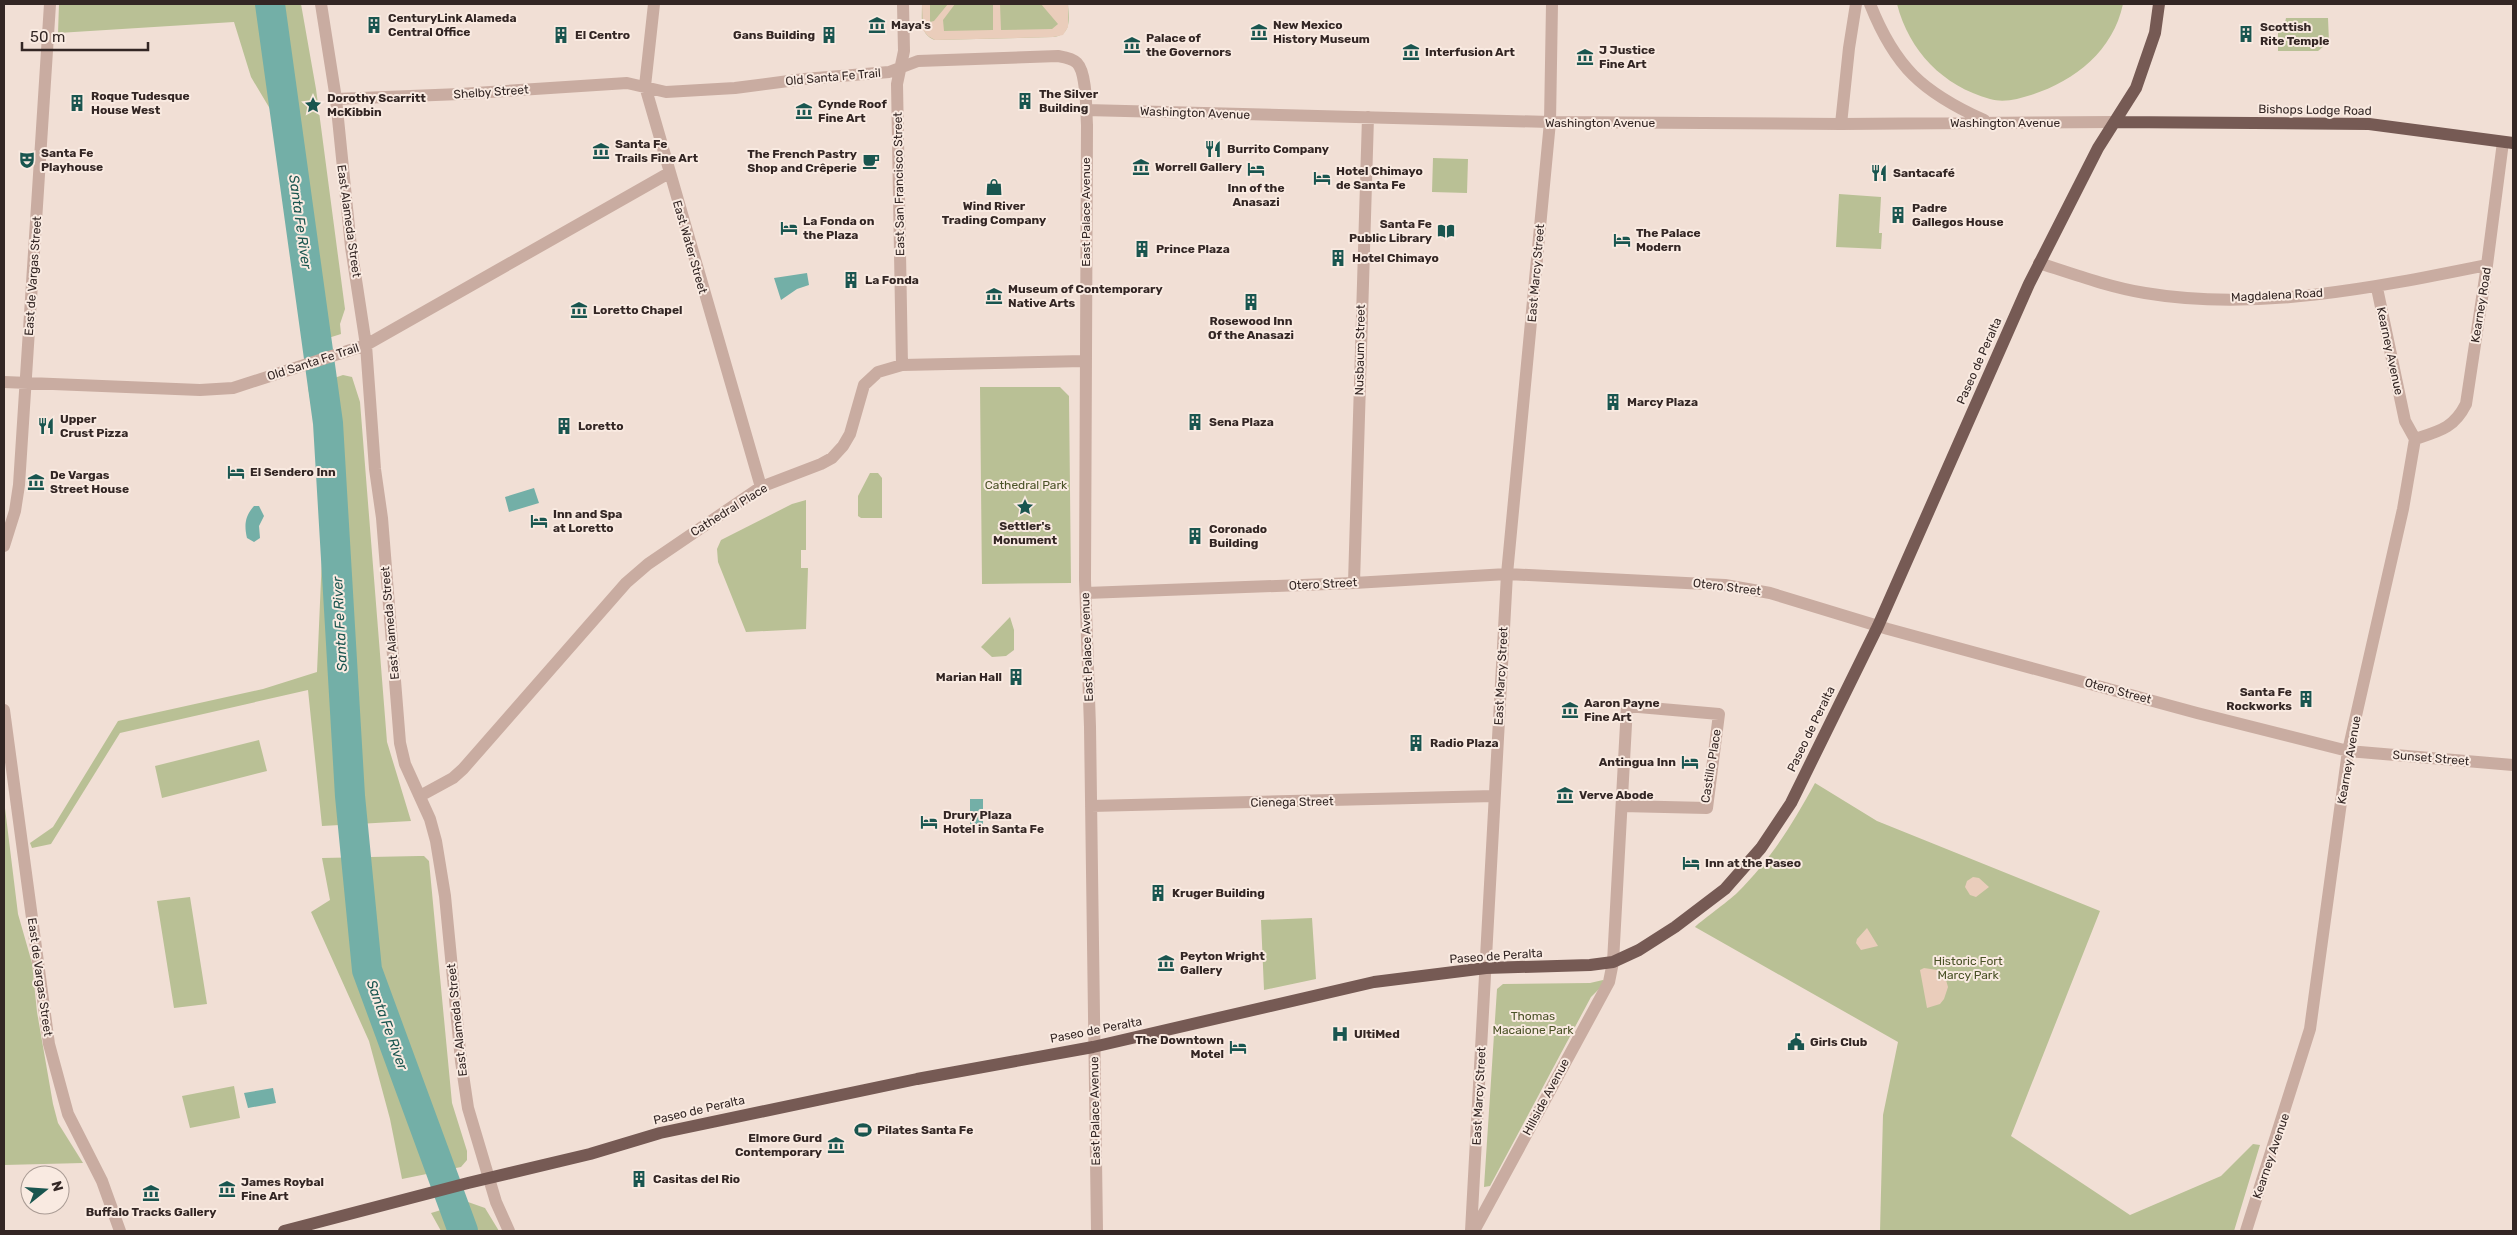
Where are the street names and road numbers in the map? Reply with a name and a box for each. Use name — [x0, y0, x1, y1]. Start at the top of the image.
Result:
street label: Old Santa Fe Trail — [785, 66, 881, 88]
street label: Shelby Street — [453, 82, 529, 102]
street label: Bishops Lodge Road — [2258, 102, 2372, 118]
street label: Washington Avenue — [1140, 104, 1251, 122]
street label: East San Francisco Street — [891, 112, 907, 256]
street label: Washington Avenue — [1545, 116, 1655, 130]
street label: Washington Avenue — [1950, 116, 2060, 130]
street label: East Palace Avenue — [1079, 157, 1093, 267]
street label: East Alameda Street — [334, 164, 364, 279]
street label: East Water Street — [670, 199, 710, 296]
street label: East de Vargas Street — [22, 215, 44, 336]
street label: East Marcy Street — [1525, 223, 1547, 323]
street label: Kearney Road — [2468, 266, 2494, 344]
street label: Magdalena Road — [2231, 286, 2323, 304]
street label: Nusbaum Street — [1352, 304, 1368, 396]
street label: Kearney Avenue — [2374, 306, 2406, 396]
street label: Paseo de Peralta — [1954, 316, 2004, 406]
street label: Old Santa Fe Trail — [265, 341, 361, 383]
street label: Cathedral Place — [688, 481, 770, 539]
street label: East Alameda Street — [378, 565, 402, 680]
street label: Otero Street — [1288, 575, 1358, 593]
street label: Otero Street — [1692, 576, 1762, 598]
street label: East Palace Avenue — [1078, 592, 1096, 702]
street label: East Marcy Street — [1491, 626, 1511, 726]
street label: Otero Street — [2083, 675, 2153, 707]
street label: Paseo de Peralta — [1784, 684, 1838, 774]
street label: Kearney Avenue — [2334, 714, 2364, 805]
street label: Castillo Place — [1698, 728, 1724, 804]
street label: Sunset Street — [2392, 748, 2470, 768]
street label: Cienega Street — [1250, 794, 1334, 810]
street label: East de Vargas Street — [25, 917, 55, 1038]
street label: Paseo de Peralta — [1449, 946, 1543, 966]
street label: East Alameda Street — [444, 962, 470, 1077]
street label: Paseo de Peralta — [1049, 1014, 1143, 1046]
street label: East Marcy Street — [1469, 1046, 1489, 1146]
street label: East Palace Avenue — [1087, 1056, 1103, 1166]
street label: Hillside Avenue — [1520, 1056, 1572, 1138]
street label: Paseo de Peralta — [652, 1093, 746, 1127]
street label: Kearney Avenue — [2250, 1111, 2292, 1201]

